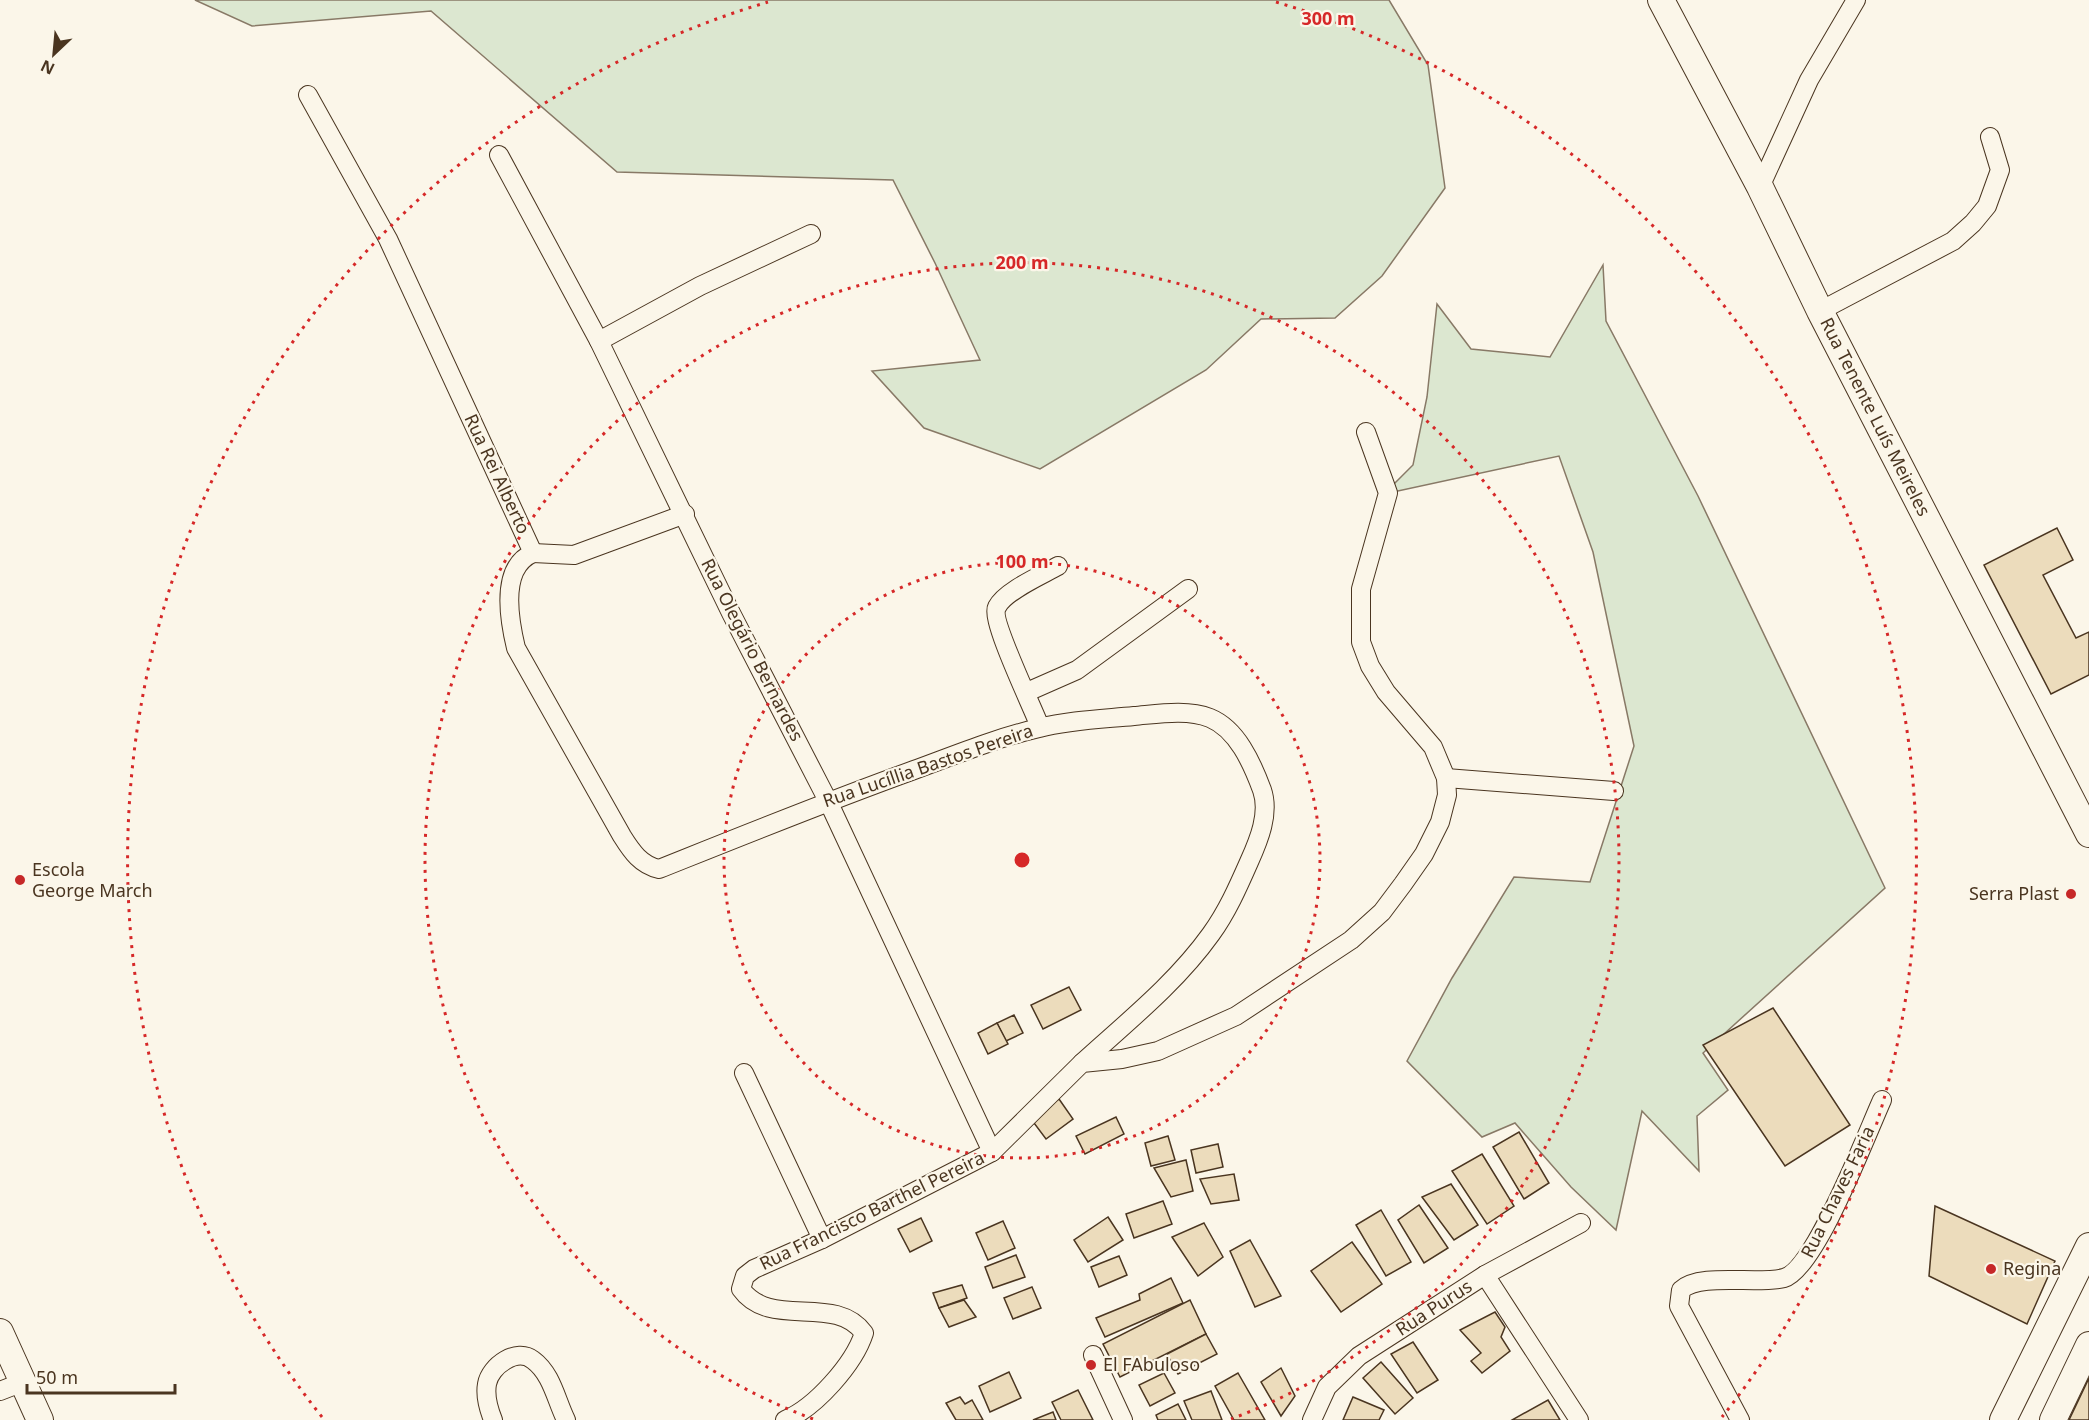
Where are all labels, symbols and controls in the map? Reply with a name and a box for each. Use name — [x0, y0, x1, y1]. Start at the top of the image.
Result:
text: 300 m — [1301, 6, 1355, 30]
north arrow — [24, 24, 84, 84]
text: N — [37, 55, 58, 80]
text: 200 m — [995, 250, 1049, 274]
street label: Rua Tenente Luís Meireles — [1815, 313, 1937, 520]
street label: Rua Rei Alberto — [460, 410, 536, 538]
text: 100 m — [995, 549, 1049, 573]
street label: Rua Olegário Bernardes — [696, 554, 809, 745]
street label: Rua Lucíllia Bastos Pereira — [819, 718, 1036, 812]
centre of rings — [1012, 850, 1032, 870]
place label: Escola George March — [32, 857, 153, 902]
marker: Escola George March — [13, 873, 27, 887]
place label: Serra Plast — [1969, 881, 2059, 905]
marker: Serra Plast — [2064, 887, 2078, 901]
street label: Rua Chaves Faria — [1795, 1122, 1879, 1262]
street label: Rua Francisco Barthel Pereira — [755, 1145, 988, 1275]
place label: Regina — [2003, 1256, 2061, 1280]
marker: Regina — [1984, 1262, 1998, 1276]
street label: Rua Purus — [1391, 1274, 1476, 1341]
place label: El FAbuloso — [1103, 1352, 1200, 1376]
scale bar — [27, 1357, 176, 1395]
marker: El FAbuloso — [1084, 1358, 1098, 1372]
text: 50 m — [36, 1365, 78, 1389]

